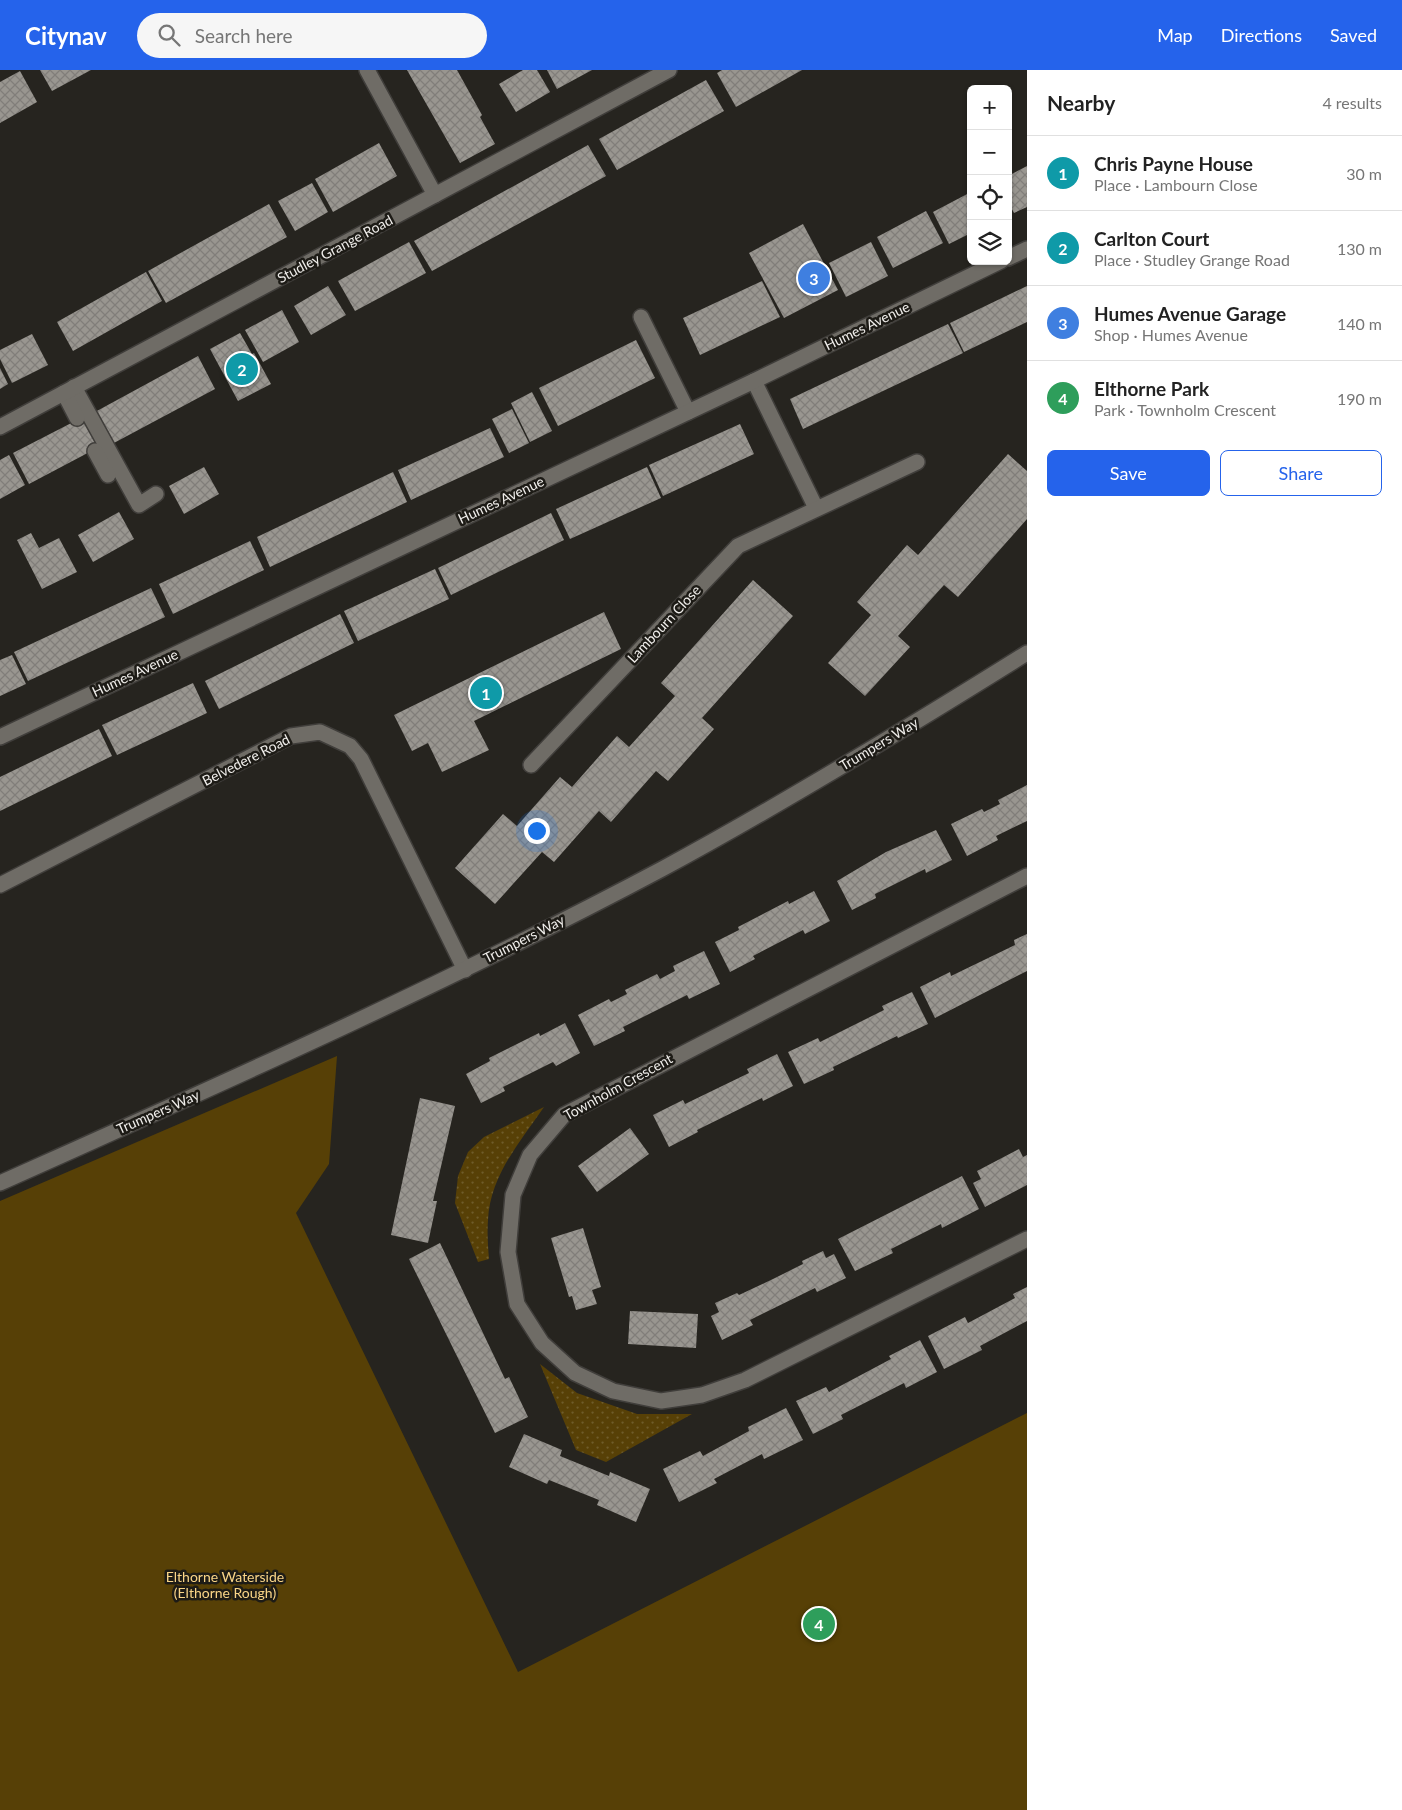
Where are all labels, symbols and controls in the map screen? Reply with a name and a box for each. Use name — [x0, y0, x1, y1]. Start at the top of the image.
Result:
search box — [137, 13, 487, 58]
text: Citynav — [25, 21, 107, 50]
icon: search — [155, 21, 183, 49]
text: Search here — [195, 24, 293, 47]
text: Map — [1157, 24, 1193, 46]
text: Directions — [1221, 24, 1302, 46]
text: Saved — [1330, 24, 1377, 46]
map controls — [967, 85, 1012, 265]
button: + — [967, 85, 1012, 130]
text: Nearby — [1047, 90, 1115, 115]
text: 4 results — [1322, 93, 1382, 112]
button: − — [967, 130, 1012, 175]
text: Chris Payne House — [1094, 152, 1253, 175]
text: 1 — [1058, 164, 1068, 183]
text: 30 m — [1346, 164, 1382, 183]
button: locate — [967, 175, 1012, 220]
text: Place · Lambourn Close — [1094, 175, 1258, 194]
street label: Studley Grange Road — [274, 211, 395, 286]
button: layers — [967, 220, 1012, 265]
text: Carlton Court — [1094, 227, 1209, 250]
text: 2 — [1058, 239, 1068, 258]
text: 130 m — [1337, 239, 1382, 258]
text: Place · Studley Grange Road — [1094, 250, 1290, 269]
pin: 3 — [798, 259, 830, 297]
street label: Humes Avenue — [821, 298, 912, 354]
text: Humes Avenue Garage — [1094, 302, 1286, 325]
text: 3 — [1058, 314, 1068, 333]
text: 140 m — [1337, 314, 1382, 333]
text: Shop · Humes Avenue — [1094, 325, 1248, 344]
pin: 2 — [226, 350, 258, 388]
text: Elthorne Park — [1094, 377, 1209, 400]
text: 4 — [1058, 389, 1068, 408]
text: 190 m — [1337, 389, 1382, 408]
text: Park · Townholm Crescent — [1094, 400, 1276, 419]
button: Save — [1047, 450, 1210, 496]
button: Share — [1220, 450, 1382, 496]
street label: Humes Avenue — [455, 472, 546, 527]
street label: Lambourn Close — [623, 581, 704, 666]
street label: Humes Avenue — [89, 645, 180, 700]
pin: 1 — [470, 674, 502, 712]
street label: Trumpers Way — [836, 713, 922, 774]
street label: Belvedere Road — [199, 730, 292, 789]
your location — [524, 818, 550, 844]
street label: Trumpers Way — [480, 911, 568, 966]
street label: Townholm Crescent — [560, 1050, 675, 1123]
street label: Trumpers Way — [114, 1085, 202, 1137]
park label: Elthorne Waterside (Elthorne Rough) — [166, 1568, 284, 1601]
pin: 4 — [803, 1605, 835, 1643]

